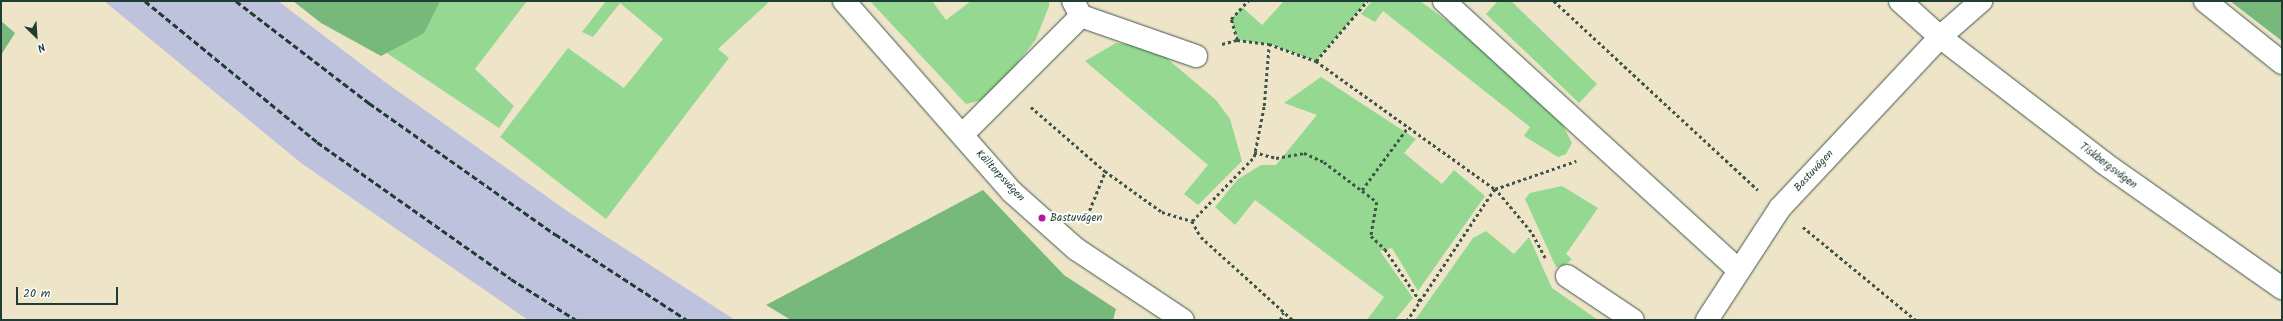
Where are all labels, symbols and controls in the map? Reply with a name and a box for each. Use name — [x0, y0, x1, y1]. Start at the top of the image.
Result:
north arrow — [16, 16, 56, 56]
text: N — [34, 37, 48, 56]
street label: Tiskbergsvägen — [2077, 140, 2139, 192]
street label: Källtorpsvägen — [973, 147, 1027, 205]
street label: Bastuvägen — [1791, 147, 1837, 195]
place label: Bastuvägen — [1050, 211, 1102, 225]
marker: Bastuvägen — [1037, 213, 1047, 223]
scale bar — [18, 279, 120, 305]
text: 20 m — [23, 284, 50, 303]

